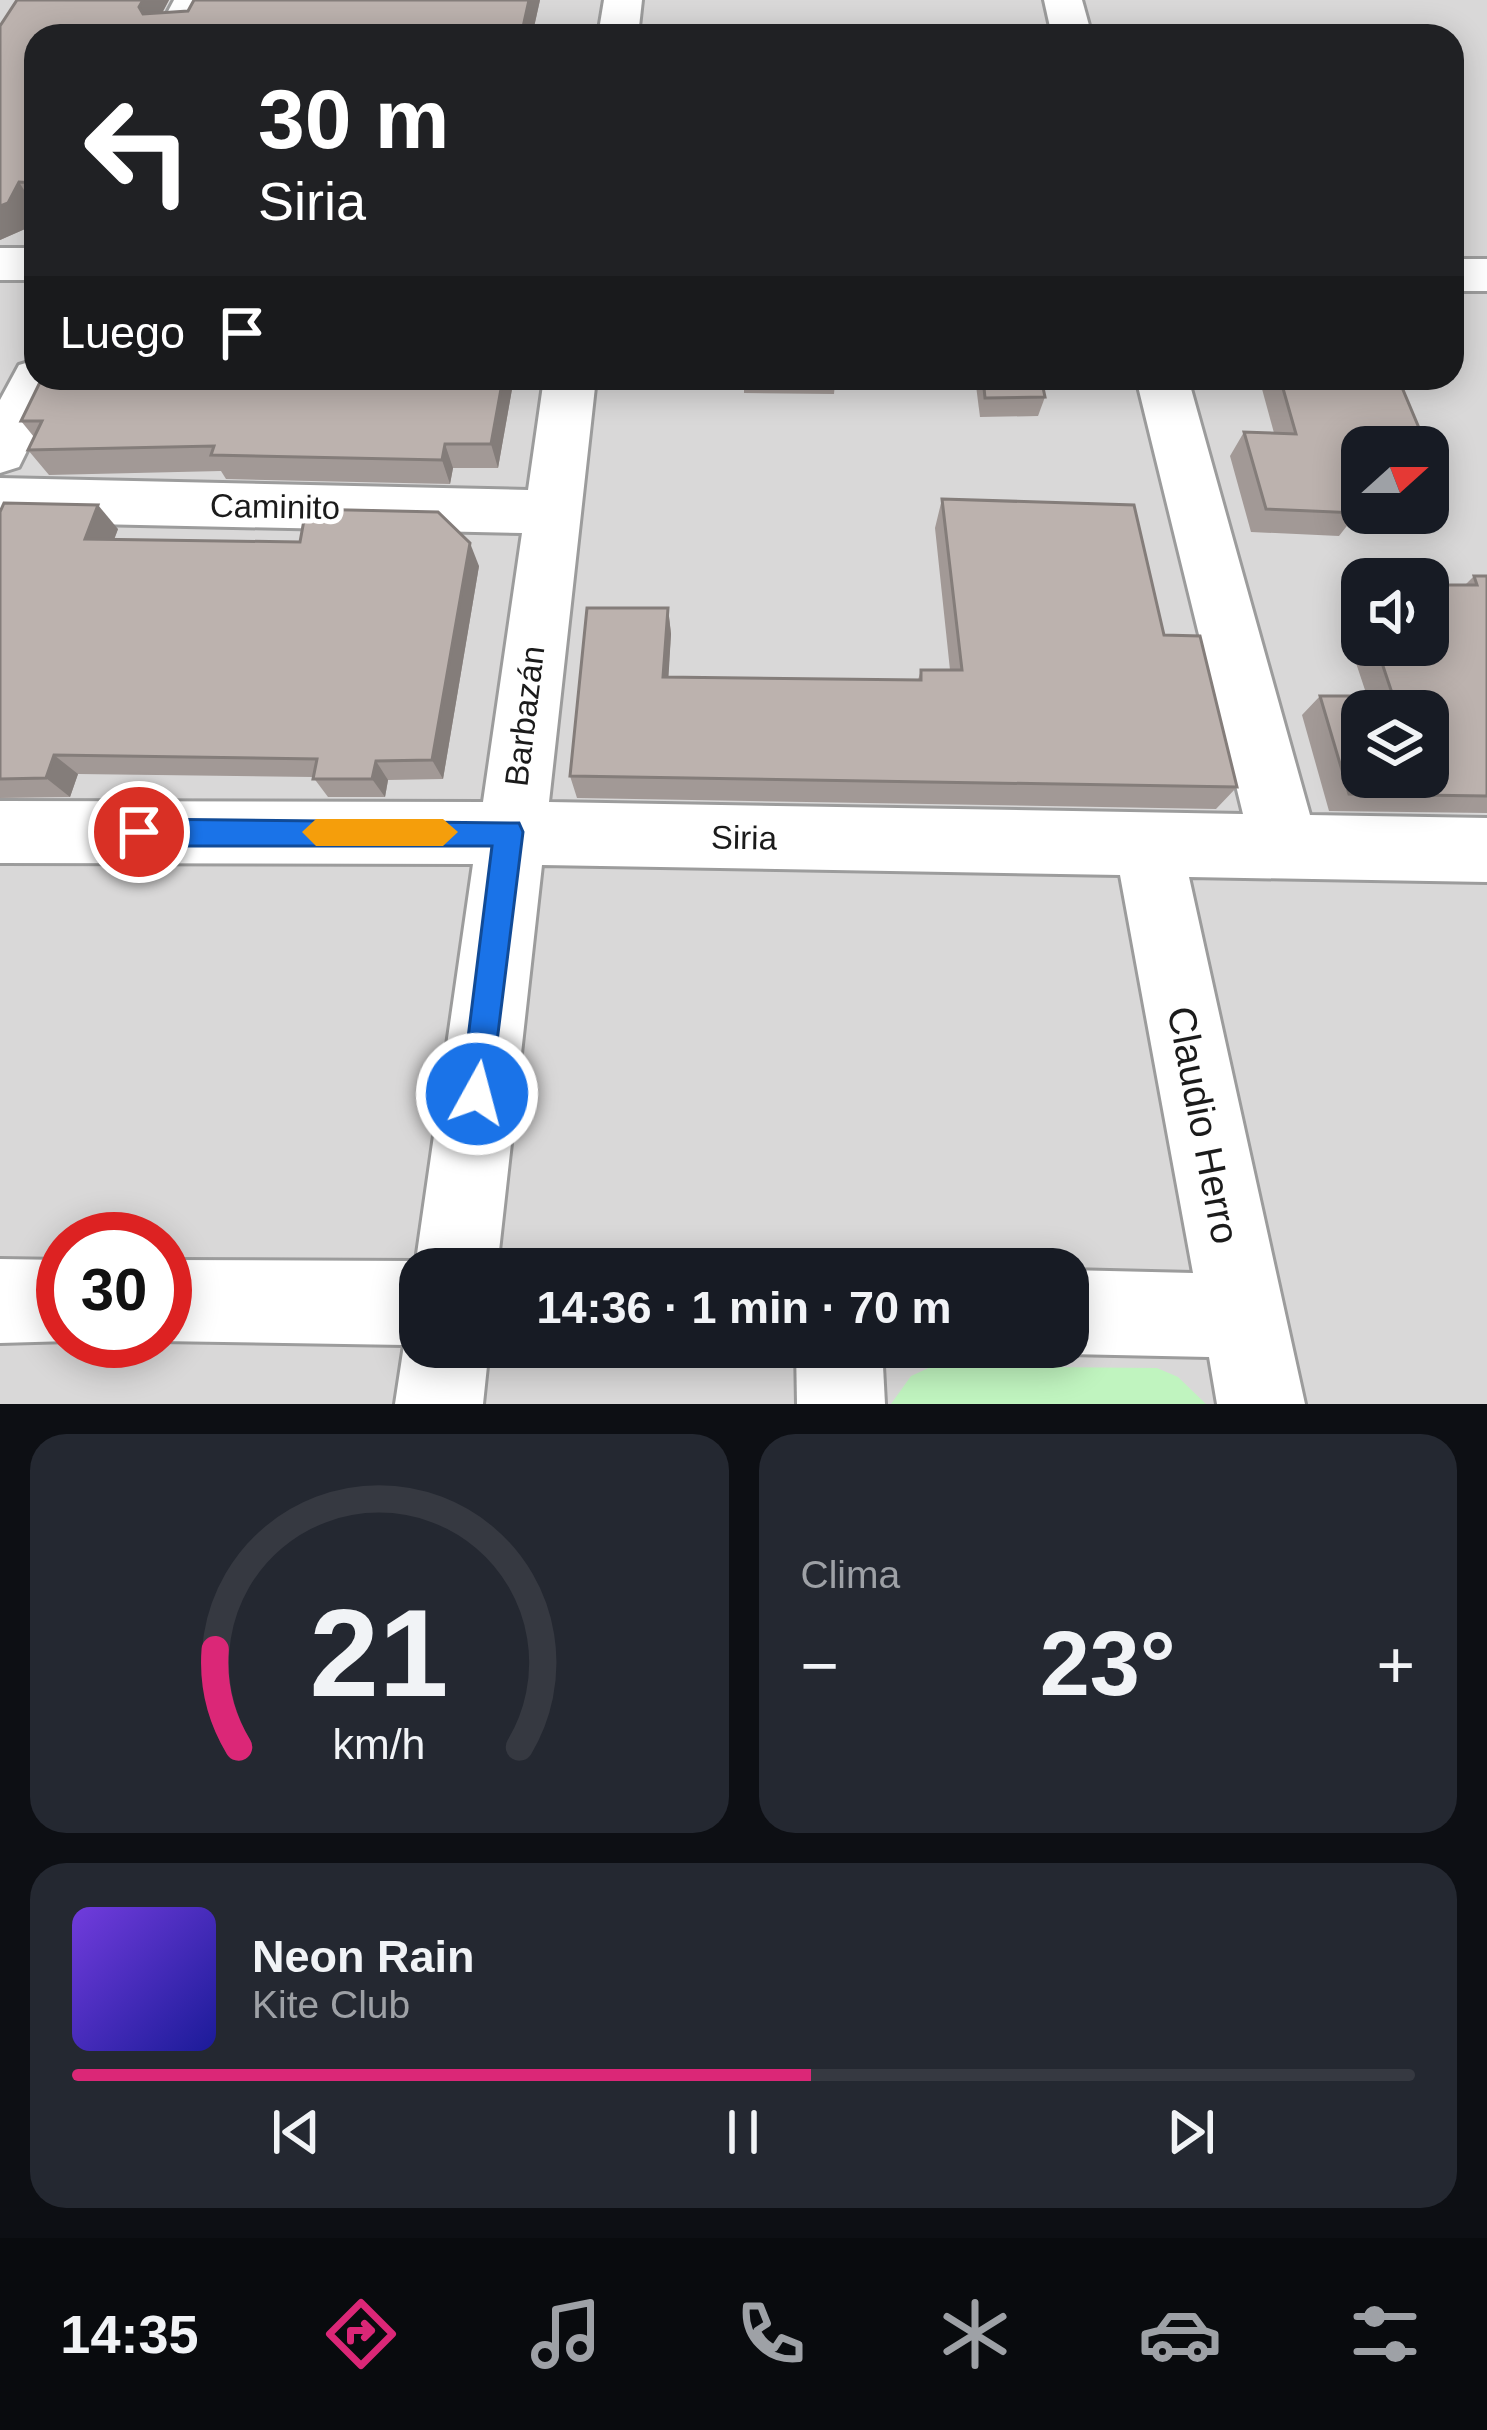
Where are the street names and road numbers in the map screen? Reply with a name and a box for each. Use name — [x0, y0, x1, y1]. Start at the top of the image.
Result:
street label: Caminito — [210, 487, 340, 526]
street label: Barbazán — [498, 644, 551, 788]
street label: Siria — [711, 818, 778, 857]
street label: Claudio Herro — [1159, 1003, 1248, 1247]

